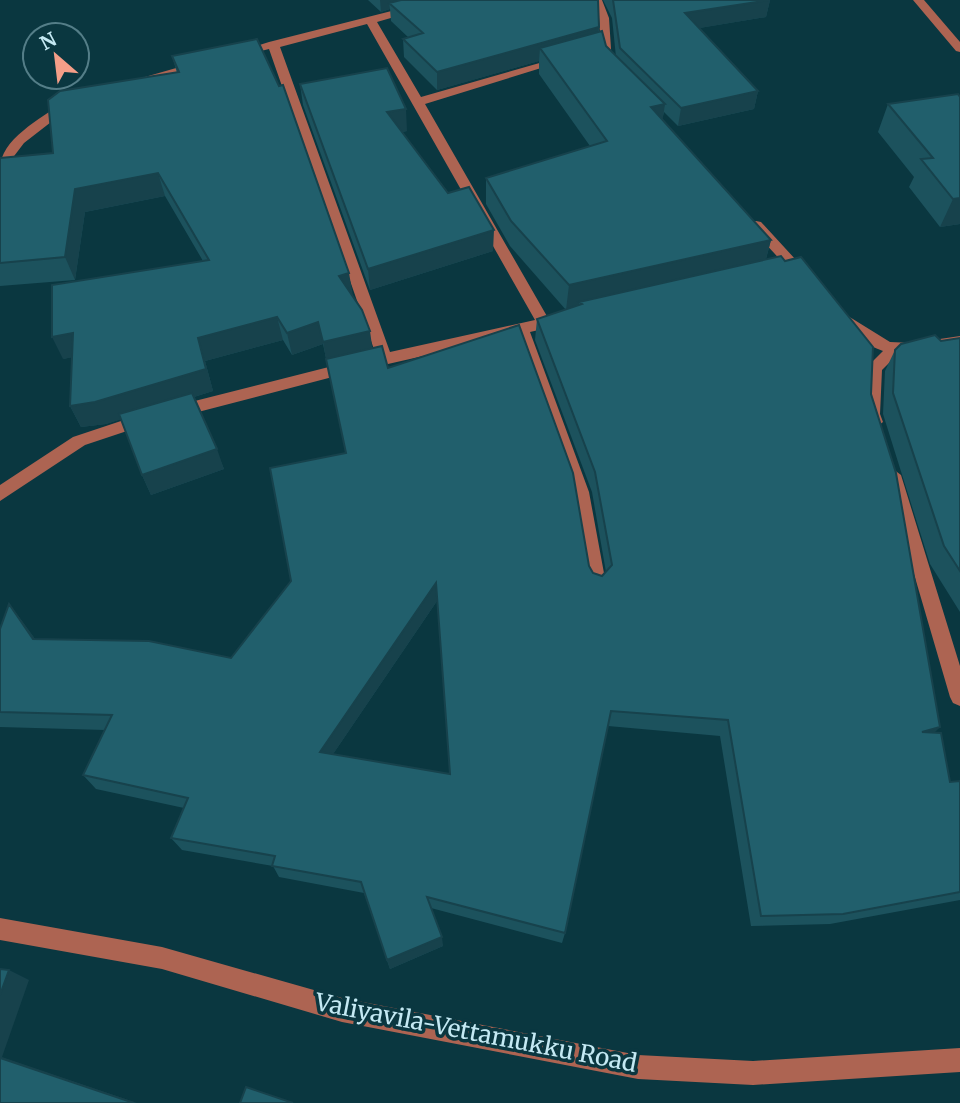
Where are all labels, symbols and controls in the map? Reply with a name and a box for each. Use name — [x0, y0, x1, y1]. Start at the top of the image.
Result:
north arrow — [21, 21, 91, 91]
text: N — [36, 27, 60, 55]
street label: Valiyavila-Vettamukku Road — [312, 986, 640, 1079]

